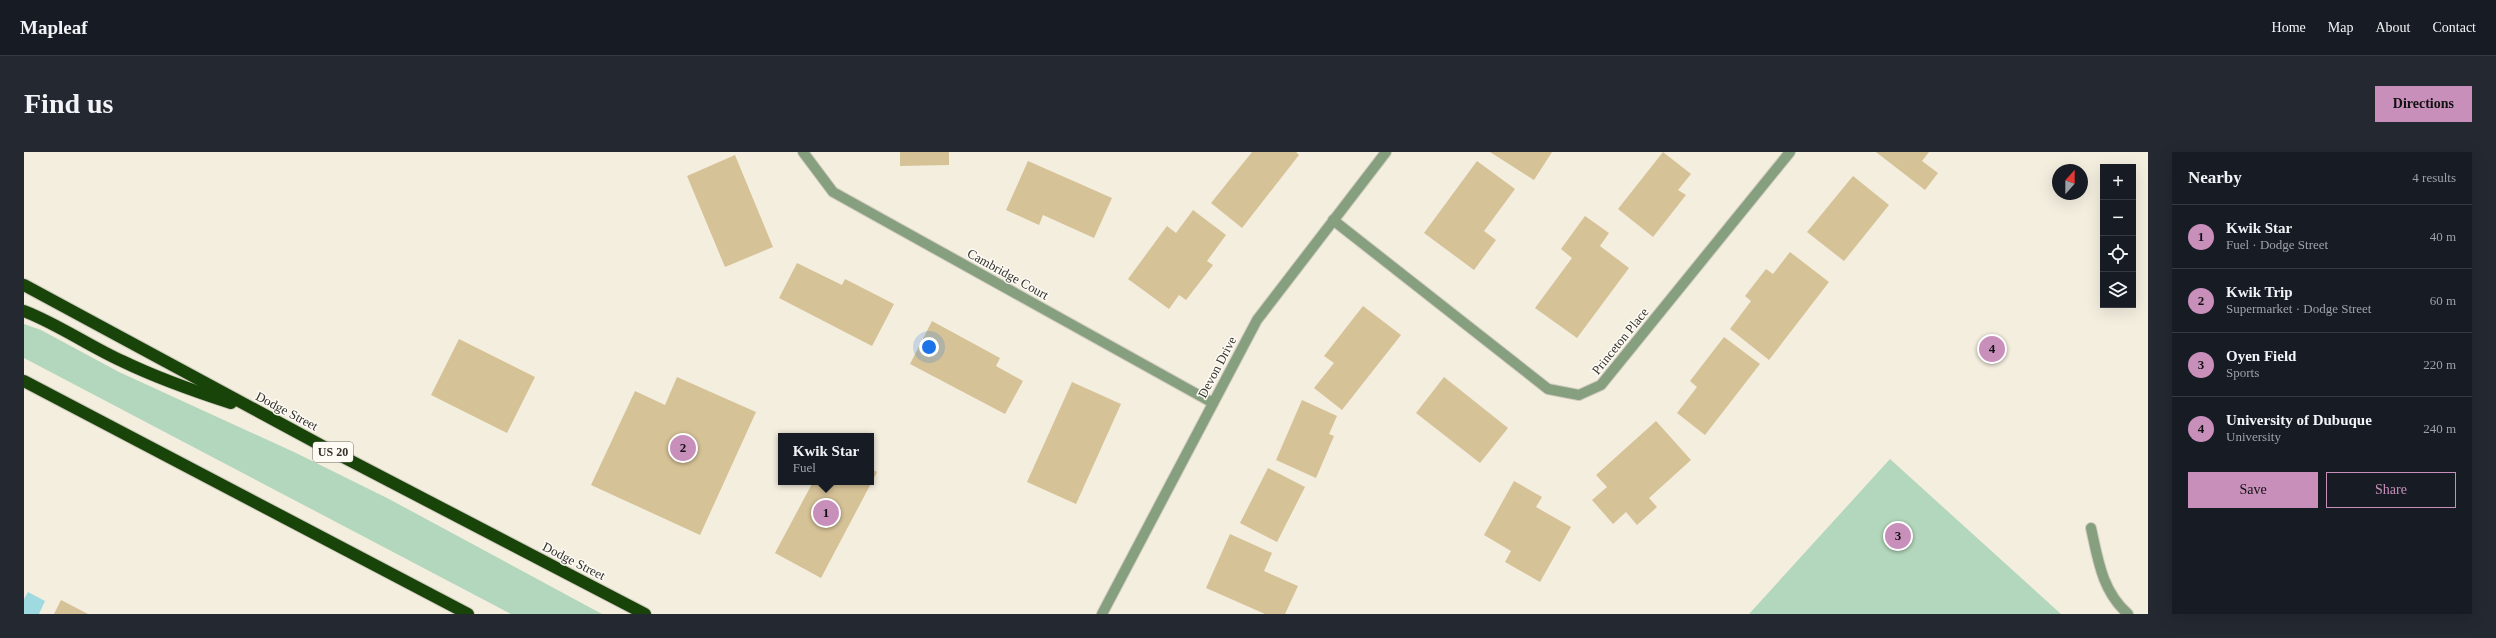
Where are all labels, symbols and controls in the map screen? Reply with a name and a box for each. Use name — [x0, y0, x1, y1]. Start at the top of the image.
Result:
text: Mapleaf — [20, 17, 88, 38]
text: Home — [2272, 20, 2306, 35]
text: Map — [2328, 20, 2353, 35]
text: About — [2375, 20, 2410, 35]
text: Contact — [2432, 20, 2476, 35]
button: Directions — [2375, 86, 2472, 122]
text: Find us — [24, 88, 114, 119]
north arrow — [2052, 164, 2088, 200]
map controls — [2100, 164, 2136, 308]
button: + — [2100, 164, 2136, 200]
text: Nearby — [2188, 168, 2242, 187]
text: 4 results — [2412, 170, 2456, 185]
button: − — [2100, 200, 2136, 236]
text: Kwik Star — [2226, 220, 2292, 236]
text: 1 — [2198, 229, 2204, 244]
text: 40 m — [2430, 229, 2456, 244]
button: locate — [2100, 236, 2136, 272]
text: Fuel · Dodge Street — [2226, 237, 2328, 252]
street label: Cambridge Court — [965, 245, 1052, 303]
button: layers — [2100, 272, 2136, 308]
text: Kwik Trip — [2226, 284, 2293, 300]
text: 2 — [2198, 293, 2204, 308]
text: 60 m — [2430, 293, 2456, 308]
text: Supermarket · Dodge Street — [2226, 301, 2371, 316]
street label: Princeton Place — [1589, 305, 1652, 377]
street label: Devon Drive — [1195, 333, 1240, 400]
pin: 4 — [1979, 334, 2005, 364]
your location — [919, 337, 939, 357]
text: Oyen Field — [2226, 348, 2296, 364]
text: 3 — [2198, 357, 2204, 372]
text: 220 m — [2423, 357, 2456, 372]
text: Sports — [2226, 365, 2259, 380]
street label: Dodge Street — [253, 388, 321, 434]
text: University of Dubuque — [2226, 412, 2372, 428]
text: 4 — [2198, 421, 2204, 436]
text: 240 m — [2423, 421, 2456, 436]
text: University — [2226, 429, 2281, 444]
pin: 2 — [670, 433, 696, 463]
popup — [778, 433, 874, 485]
road number: US 20 — [313, 442, 353, 462]
text: Kwik Star — [793, 443, 859, 459]
text: Fuel — [793, 460, 816, 475]
button: Save — [2188, 472, 2318, 508]
button: Share — [2326, 472, 2456, 508]
pin: 1 — [813, 498, 839, 528]
pin: 3 — [1885, 521, 1911, 551]
street label: Dodge Street — [540, 539, 608, 583]

